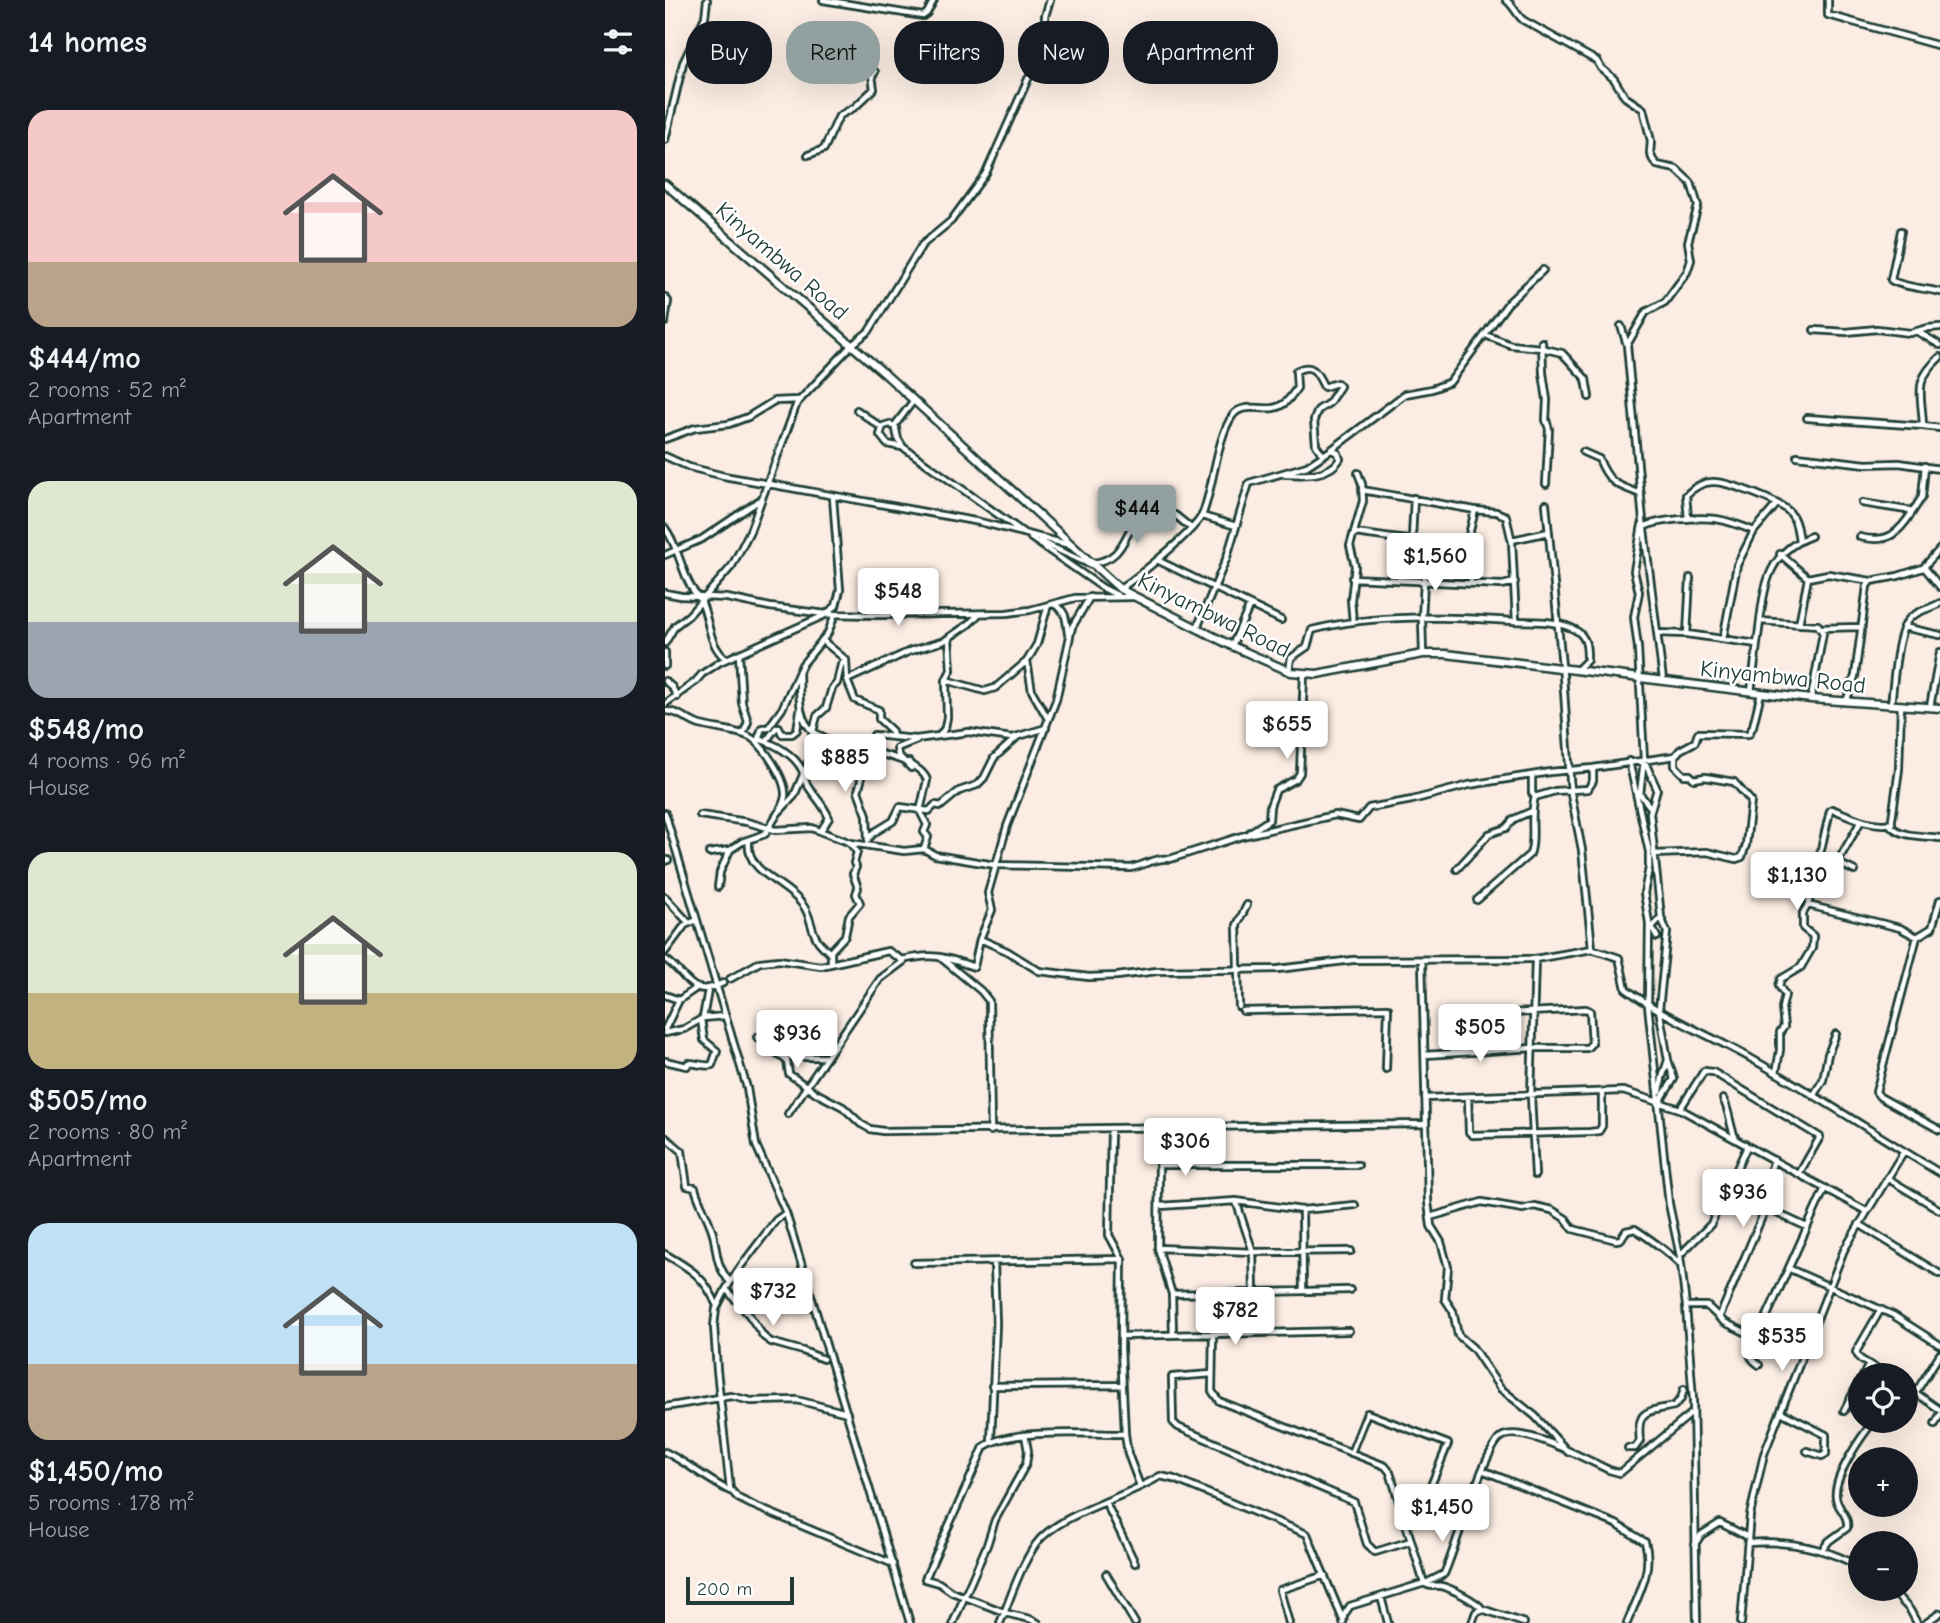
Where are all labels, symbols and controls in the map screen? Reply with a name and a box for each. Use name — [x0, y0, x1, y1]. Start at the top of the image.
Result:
chip: Buy — [686, 21, 772, 84]
chip: Rent — [786, 21, 880, 84]
chip: Filters — [894, 21, 1004, 84]
chip: New — [1018, 21, 1109, 84]
chip: Apartment — [1123, 21, 1278, 84]
icon: filters — [599, 23, 637, 61]
text: 14 homes — [28, 25, 147, 60]
icon: home — [270, 155, 396, 281]
street label: Kinyambwa Road — [710, 196, 854, 326]
text: $444/mo — [28, 341, 141, 376]
text: 2 rooms · 52 m² — [28, 376, 186, 403]
text: Apartment — [28, 403, 131, 430]
pin: $444 — [1096, 486, 1178, 545]
text: $444 — [1114, 494, 1160, 521]
icon: home — [270, 526, 396, 652]
pin: $1,560 — [1378, 534, 1492, 593]
text: $1,560 — [1403, 542, 1467, 569]
street label: Kinyambwa Road — [1133, 566, 1295, 664]
pin: $548 — [857, 568, 939, 628]
text: $548 — [874, 577, 922, 604]
street label: Kinyambwa Road — [1699, 655, 1867, 699]
pin: $655 — [1246, 702, 1328, 761]
text: $655 — [1262, 710, 1312, 737]
text: $548/mo — [28, 712, 144, 747]
pin: $885 — [804, 734, 886, 794]
text: $885 — [820, 743, 870, 770]
text: 4 rooms · 96 m² — [28, 747, 185, 774]
text: House — [28, 774, 90, 801]
pin: $1,130 — [1740, 852, 1854, 912]
text: $1,130 — [1767, 861, 1827, 888]
icon: home — [270, 897, 396, 1023]
pin: $505 — [1439, 1004, 1521, 1064]
pin: $936 — [756, 1010, 838, 1070]
text: $505 — [1454, 1013, 1506, 1040]
text: $936 — [772, 1019, 822, 1046]
text: $505/mo — [28, 1083, 148, 1118]
text: 2 rooms · 80 m² — [28, 1118, 187, 1145]
pin: $306 — [1144, 1118, 1226, 1178]
text: $306 — [1160, 1127, 1210, 1154]
text: Apartment — [28, 1145, 131, 1172]
pin: $936 — [1702, 1170, 1784, 1229]
text: $936 — [1718, 1178, 1768, 1205]
icon: home — [270, 1268, 396, 1394]
pin: $732 — [732, 1268, 814, 1328]
text: $732 — [750, 1277, 797, 1304]
pin: $782 — [1194, 1288, 1276, 1347]
text: $782 — [1212, 1296, 1258, 1323]
pin: $535 — [1741, 1314, 1823, 1373]
text: $535 — [1757, 1322, 1807, 1349]
map controls — [1848, 1363, 1918, 1601]
button: locate — [1848, 1363, 1918, 1433]
button: + — [1848, 1447, 1918, 1517]
text: $1,450/mo — [28, 1454, 163, 1489]
pin: $1,450 — [1385, 1484, 1499, 1544]
text: 5 rooms · 178 m² — [28, 1489, 193, 1516]
text: $1,450 — [1410, 1493, 1474, 1520]
text: House — [28, 1516, 90, 1543]
button: − — [1848, 1531, 1918, 1601]
scale bar — [686, 1574, 795, 1606]
text: 200 m — [697, 1578, 752, 1600]

